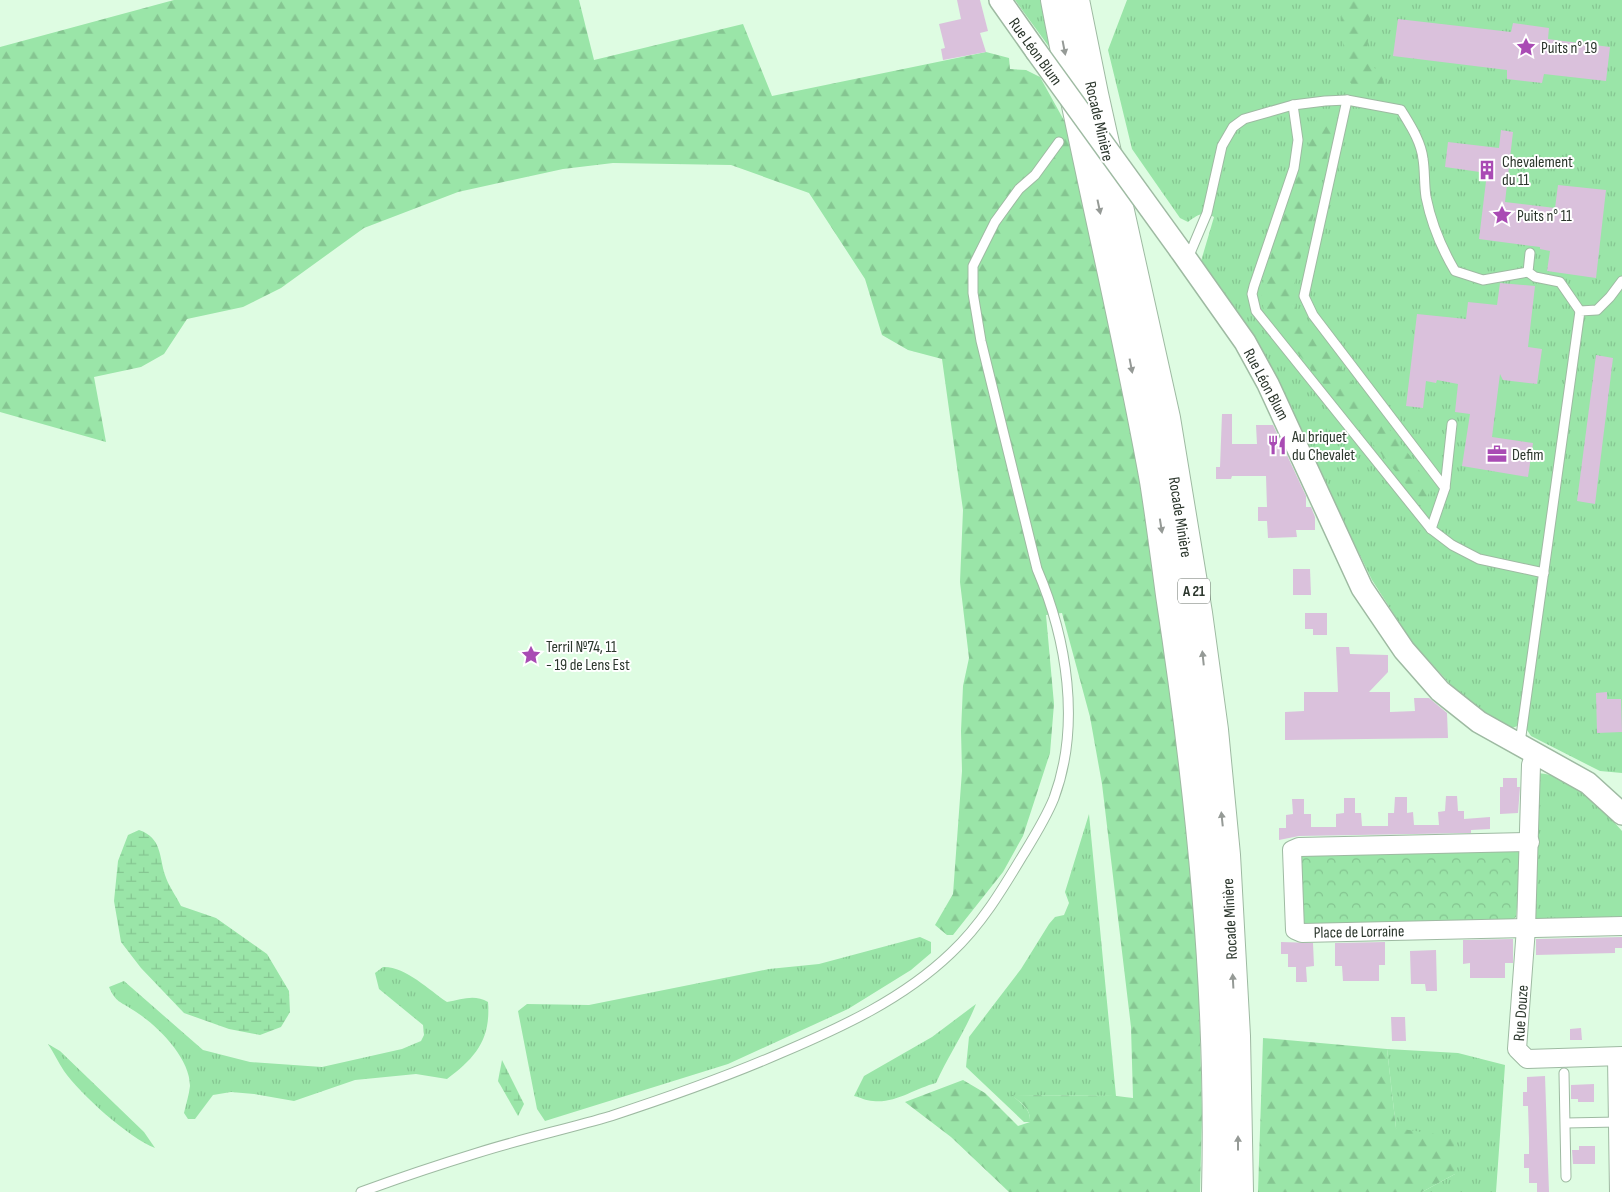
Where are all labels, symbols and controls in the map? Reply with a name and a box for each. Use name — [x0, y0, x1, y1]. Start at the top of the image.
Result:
street label: Rue Léon Blum — [1004, 15, 1065, 89]
place icon: Puits n° 19 — [1515, 36, 1537, 58]
place label: Puits n° 19 — [1541, 39, 1597, 58]
one-way arrow — [1061, 40, 1069, 56]
street label: Rocade Minière — [1080, 80, 1117, 163]
place label: Chevalement du 11 — [1502, 153, 1573, 190]
building icon: Chevalement du 11 — [1476, 159, 1498, 181]
one-way arrow — [1095, 199, 1103, 214]
place icon: Puits n° 11 — [1491, 204, 1513, 226]
place label: Puits n° 11 — [1517, 207, 1572, 226]
street label: Rue Léon Blum — [1239, 346, 1292, 424]
one-way arrow — [1127, 358, 1135, 374]
place label: Au briquet du Chevalet — [1291, 428, 1355, 465]
restaurant icon: Au briquet du Chevalet — [1266, 434, 1288, 456]
office icon: Defim — [1486, 443, 1508, 465]
place label: Defim — [1512, 446, 1544, 465]
street label: Rocade Minière — [1164, 476, 1195, 559]
one-way arrow — [1157, 518, 1165, 534]
road number: A 21 — [1178, 578, 1210, 604]
place label: Terril №74, 11 - 19 de Lens Est — [546, 638, 630, 675]
place icon: Terril №74, 11 - 19 de Lens Est — [520, 644, 542, 666]
one-way arrow — [1199, 649, 1207, 665]
one-way arrow — [1218, 810, 1226, 826]
street label: Rocade Minière — [1219, 878, 1242, 960]
street label: Place de Lorraine — [1314, 922, 1404, 943]
one-way arrow — [1228, 973, 1236, 989]
street label: Rue Douze — [1510, 984, 1533, 1042]
one-way arrow — [1234, 1135, 1242, 1151]

